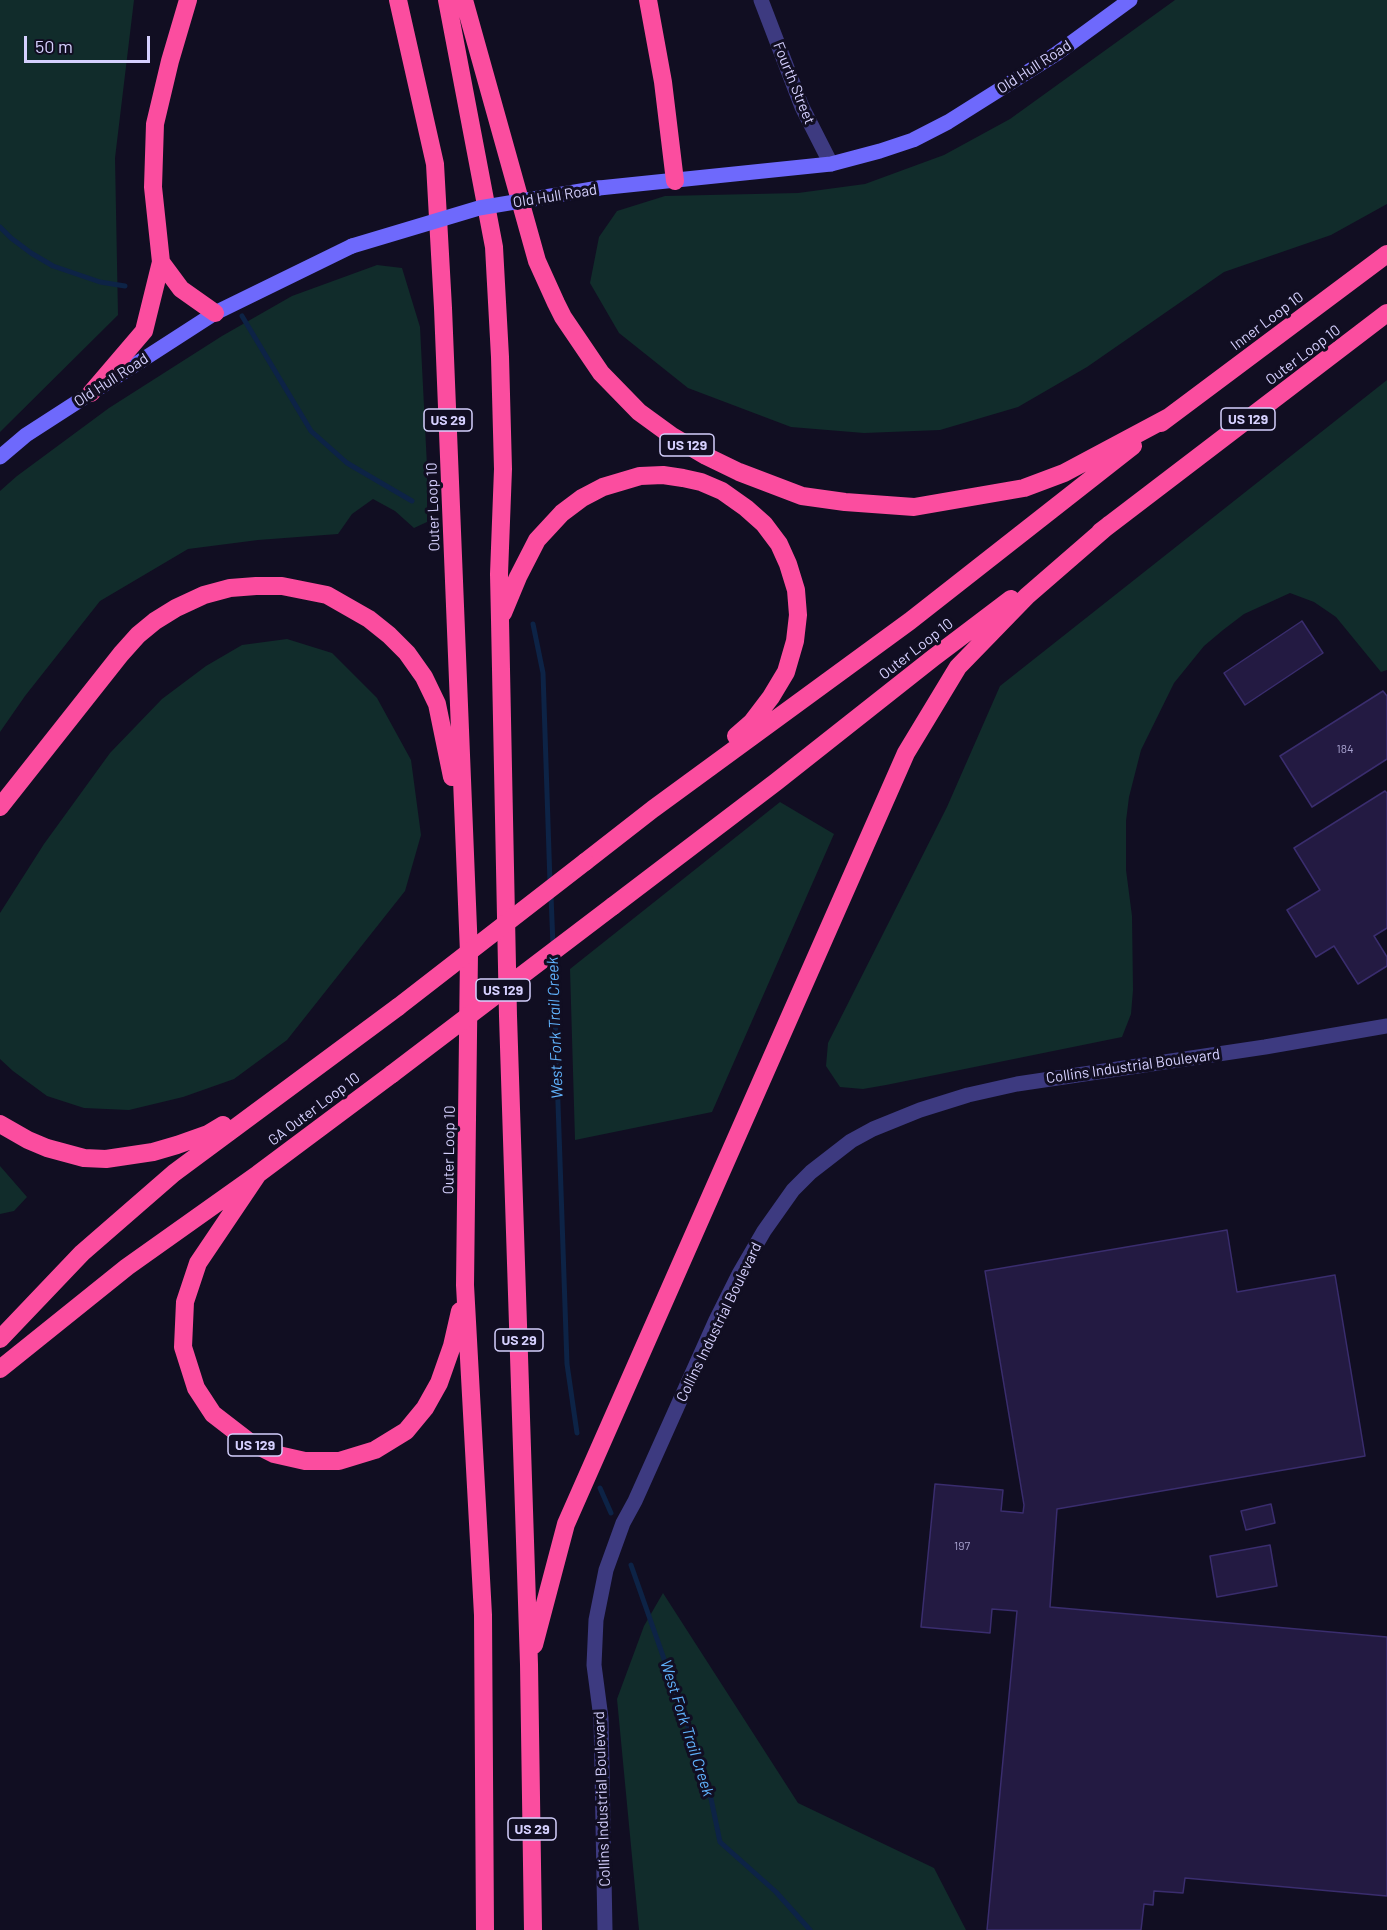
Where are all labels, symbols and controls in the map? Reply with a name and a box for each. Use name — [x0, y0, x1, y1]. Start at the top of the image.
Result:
scale bar — [27, 24, 153, 62]
text: 50 m — [35, 35, 73, 57]
street label: Old Hull Road — [994, 36, 1074, 98]
street label: Fourth Street — [769, 39, 819, 127]
street label: Old Hull Road — [512, 180, 598, 212]
street label: Inner Loop 10 — [1227, 288, 1307, 354]
street label: Outer Loop 10 — [1262, 321, 1344, 389]
street label: Old Hull Road — [71, 349, 151, 411]
road number: US 129 — [1221, 408, 1275, 430]
road number: US 29 — [424, 409, 472, 431]
road number: US 129 — [660, 434, 714, 456]
street label: Outer Loop 10 — [422, 462, 444, 552]
street label: Outer Loop 10 — [875, 615, 957, 683]
house number: 184 — [1336, 742, 1354, 756]
water label: West Fork Trail Creek — [543, 957, 567, 1099]
road number: US 129 — [476, 979, 530, 1001]
street label: Collins Industrial Boulevard — [1045, 1045, 1221, 1087]
street label: GA Outer Loop 10 — [265, 1069, 363, 1149]
street label: Outer Loop 10 — [439, 1105, 459, 1195]
street label: Collins Industrial Boulevard — [672, 1239, 766, 1405]
road number: US 29 — [495, 1329, 543, 1351]
road number: US 129 — [228, 1434, 282, 1456]
house number: 197 — [954, 1539, 970, 1553]
water label: West Fork Trail Creek — [656, 1657, 718, 1799]
street label: Collins Industrial Boulevard — [590, 1711, 614, 1887]
road number: US 29 — [508, 1818, 556, 1840]

